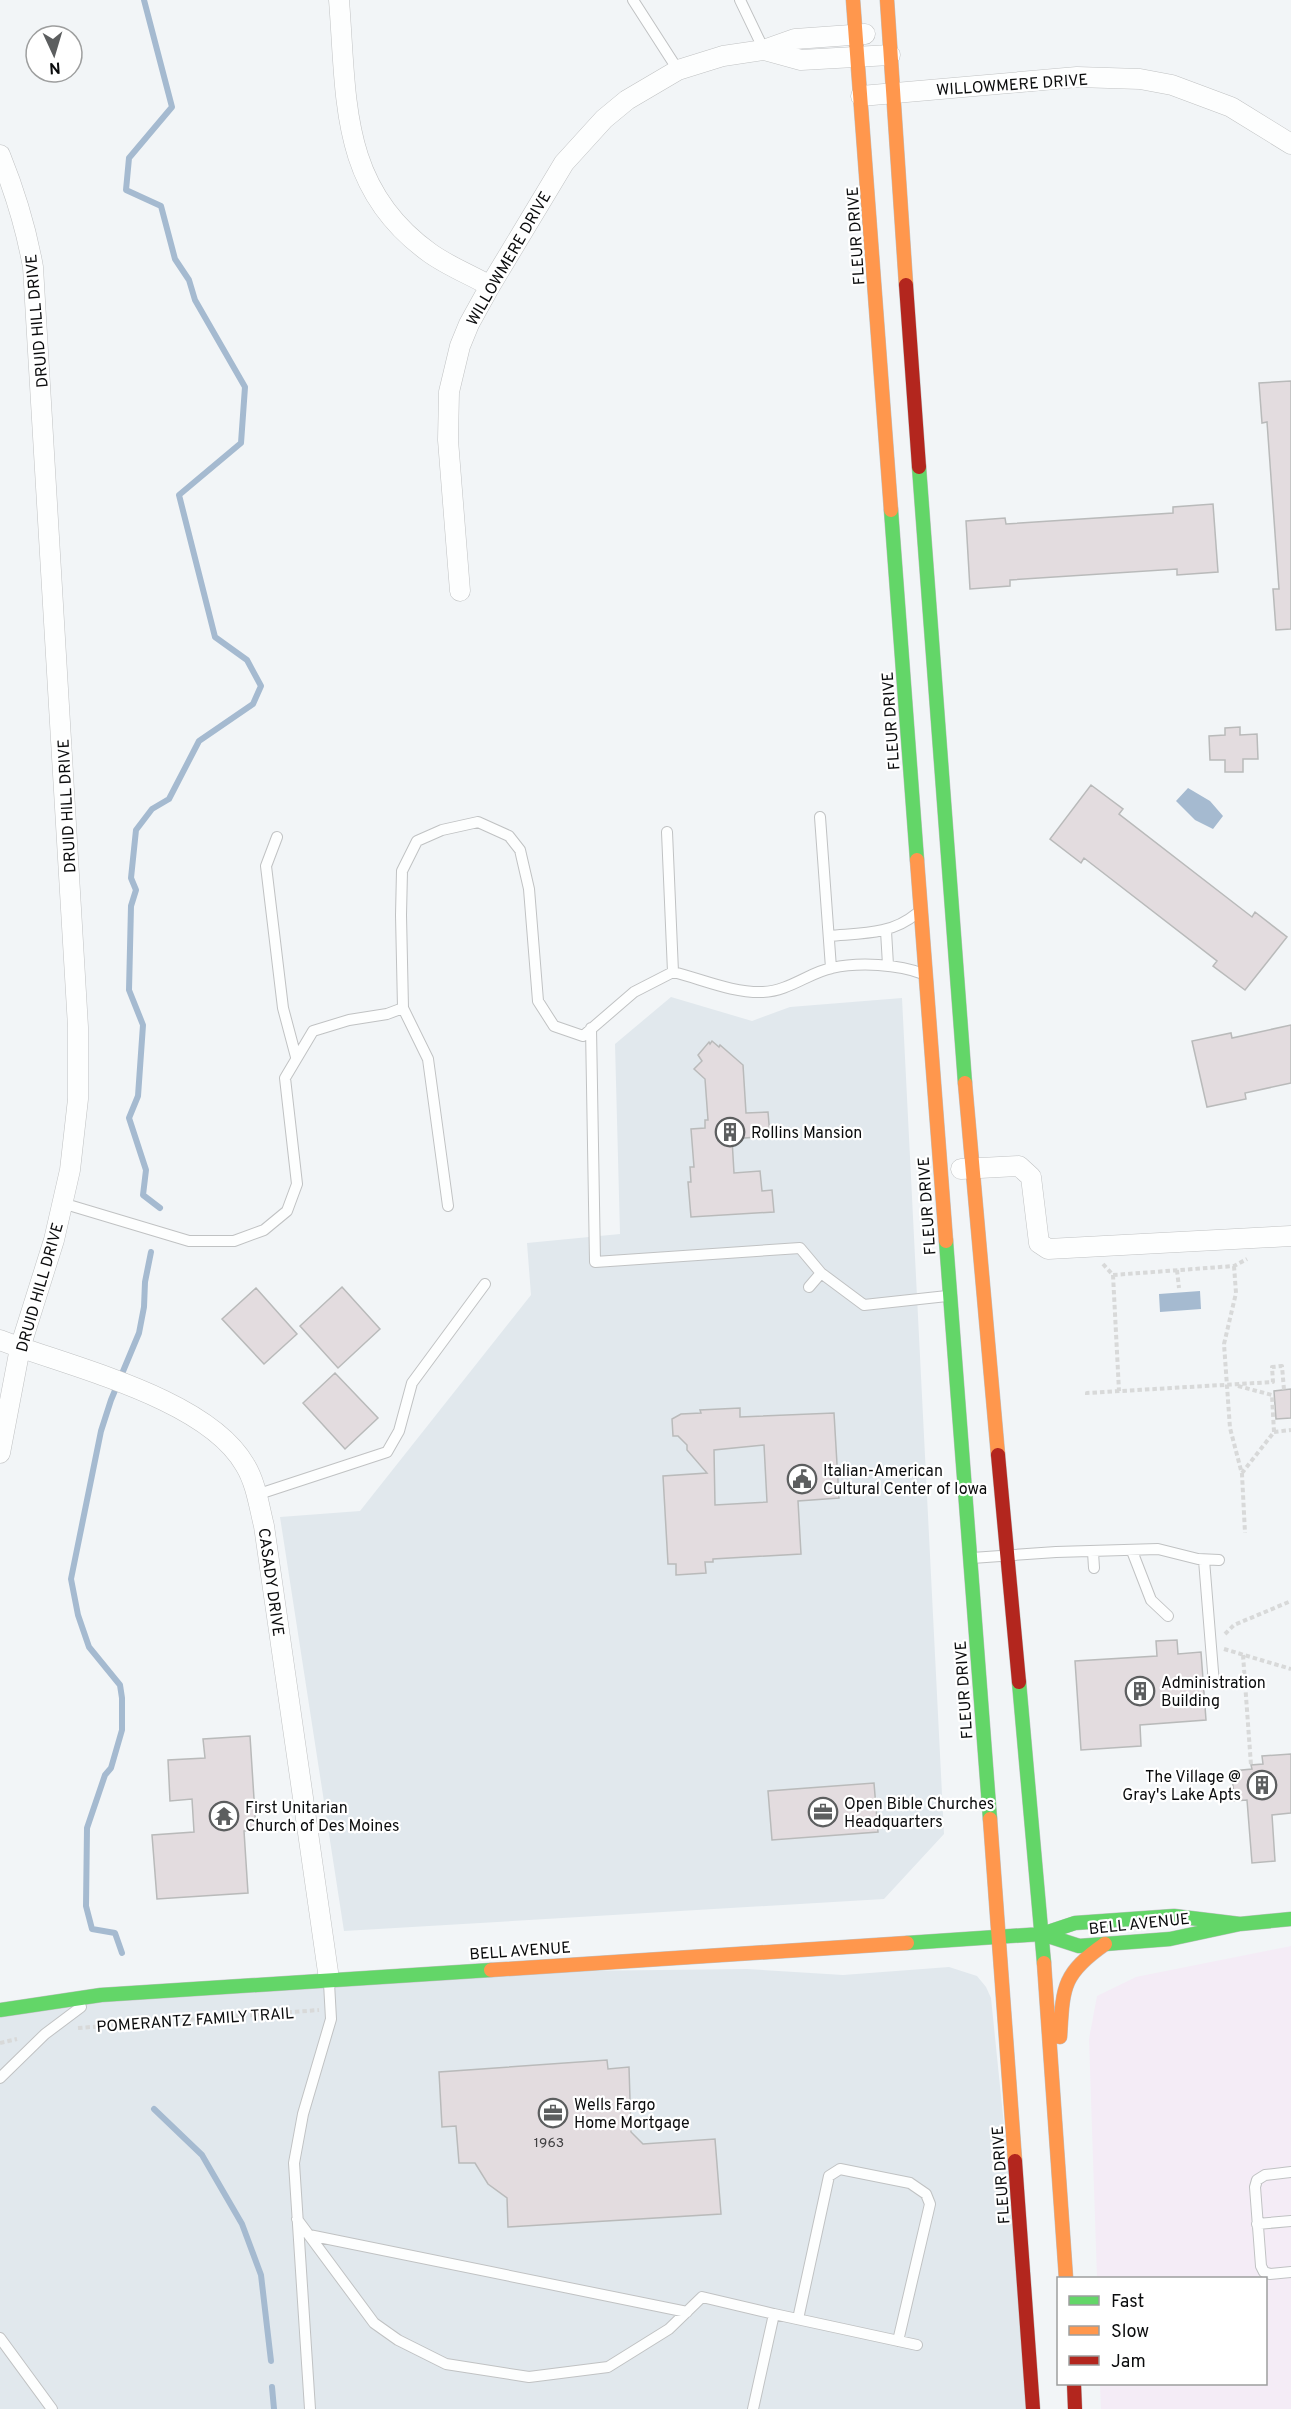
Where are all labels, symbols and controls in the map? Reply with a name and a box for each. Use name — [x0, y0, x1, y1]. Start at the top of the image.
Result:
north arrow — [24, 24, 84, 84]
text: N — [48, 57, 61, 77]
street label: WILLOWMERE DRIVE — [936, 71, 1089, 101]
street label: FLEUR DRIVE — [844, 186, 870, 286]
street label: WILLOWMERE DRIVE — [463, 188, 556, 330]
street label: DRUID HILL DRIVE — [22, 253, 54, 388]
street label: FLEUR DRIVE — [879, 671, 905, 771]
street label: DRUID HILL DRIVE — [55, 738, 81, 873]
building icon: Rollins Mansion — [714, 1116, 746, 1148]
place label: Rollins Mansion — [751, 1124, 862, 1144]
street label: FLEUR DRIVE — [915, 1156, 941, 1256]
street label: DRUID HILL DRIVE — [13, 1220, 69, 1355]
place label: Italian-American Cultural Center of Iowa — [823, 1462, 987, 1500]
public building icon: Italian-American Cultural Center of Iowa — [786, 1463, 818, 1495]
street label: CASADY DRIVE — [253, 1527, 288, 1638]
street label: FLEUR DRIVE — [952, 1640, 978, 1740]
place label: Administration Building — [1161, 1674, 1266, 1712]
building icon: Administration Building — [1124, 1675, 1156, 1707]
place label: The Village @ Gray's Lake Apts — [1122, 1768, 1241, 1806]
building icon: The Village @ Gray's Lake Apts — [1246, 1769, 1278, 1801]
place label: Open Bible Churches Headquarters — [844, 1795, 994, 1833]
office icon: Open Bible Churches Headquarters — [807, 1796, 839, 1828]
place label: First Unitarian Church of Des Moines — [245, 1799, 400, 1837]
temple icon: First Unitarian Church of Des Moines — [208, 1800, 240, 1832]
street label: BELL AVENUE — [1088, 1910, 1191, 1940]
street label: BELL AVENUE — [469, 1938, 571, 1966]
street label: POMERANTZ FAMILY TRAIL — [96, 2004, 295, 2038]
place label: Wells Fargo Home Mortgage — [574, 2096, 690, 2134]
office icon: Wells Fargo Home Mortgage — [537, 2097, 569, 2129]
street label: FLEUR DRIVE — [989, 2125, 1015, 2225]
house number: 1963 — [534, 2135, 564, 2152]
legend — [1057, 2277, 1267, 2385]
text: Fast — [1111, 2291, 1144, 2314]
text: Slow — [1111, 2321, 1149, 2344]
text: Jam — [1111, 2351, 1146, 2374]

